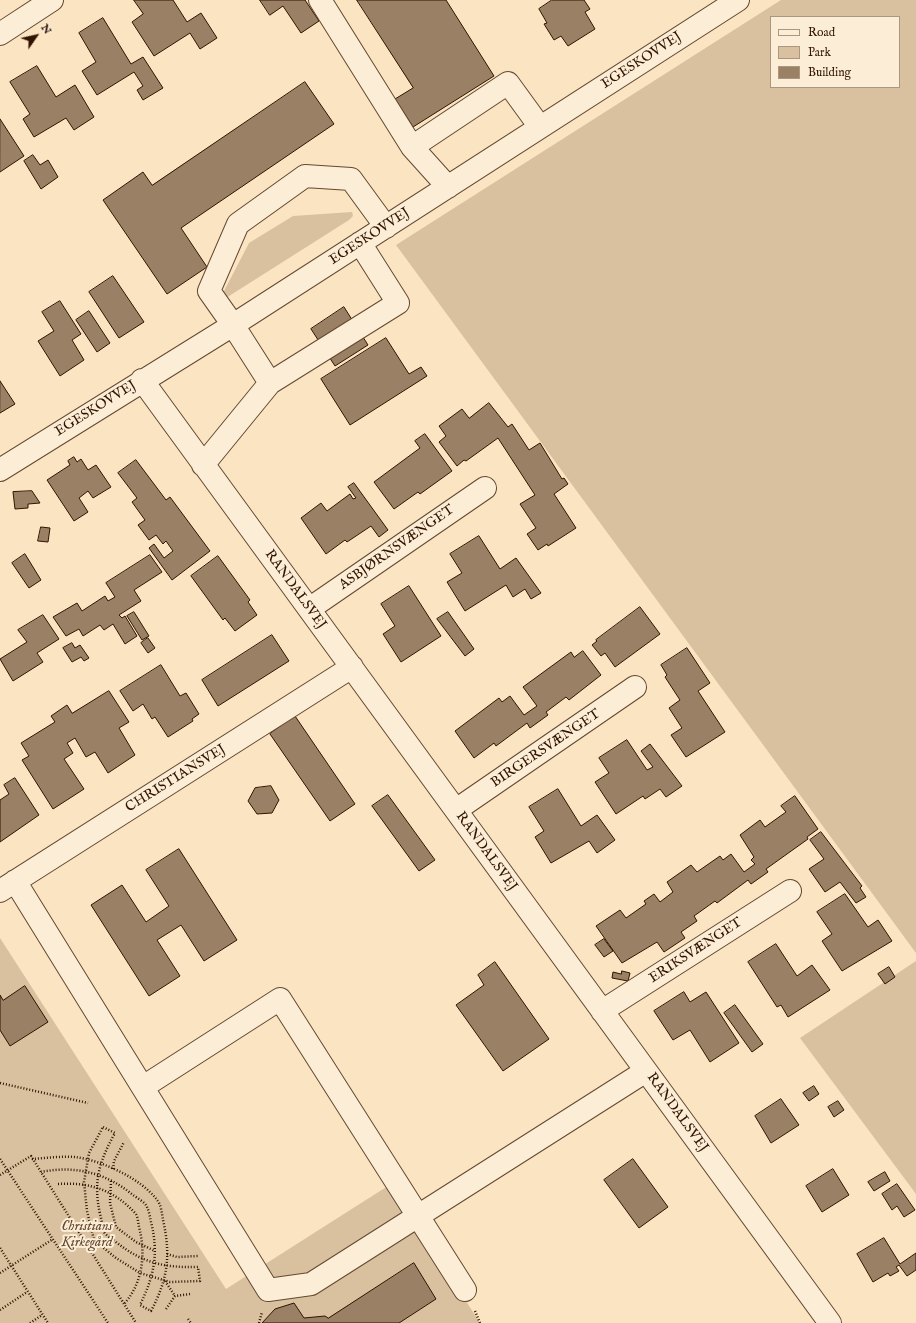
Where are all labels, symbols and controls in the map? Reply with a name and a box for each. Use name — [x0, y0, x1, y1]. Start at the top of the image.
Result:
north arrow — [16, 16, 56, 56]
legend — [770, 16, 900, 88]
text: N — [37, 21, 54, 37]
text: Road — [808, 25, 835, 40]
street label: EGESKOVVEJ — [599, 29, 685, 93]
text: Park — [808, 45, 831, 60]
text: Building — [808, 65, 851, 80]
street label: EGESKOVVEJ — [327, 205, 413, 269]
street label: EGESKOVVEJ — [52, 377, 140, 441]
street label: ASBJØRNSVÆNGET — [336, 502, 458, 594]
street label: RANDALSVEJ — [261, 547, 329, 633]
street label: BIRGERSVÆNGET — [488, 706, 604, 792]
street label: CHRISTIANSVEJ — [123, 741, 229, 817]
street label: RANDALSVEJ — [452, 809, 520, 895]
street label: ERIKSVÆNGET — [646, 915, 746, 987]
street label: RANDALSVEJ — [643, 1070, 711, 1156]
park label: Christians Kirkegård — [61, 1219, 113, 1252]

